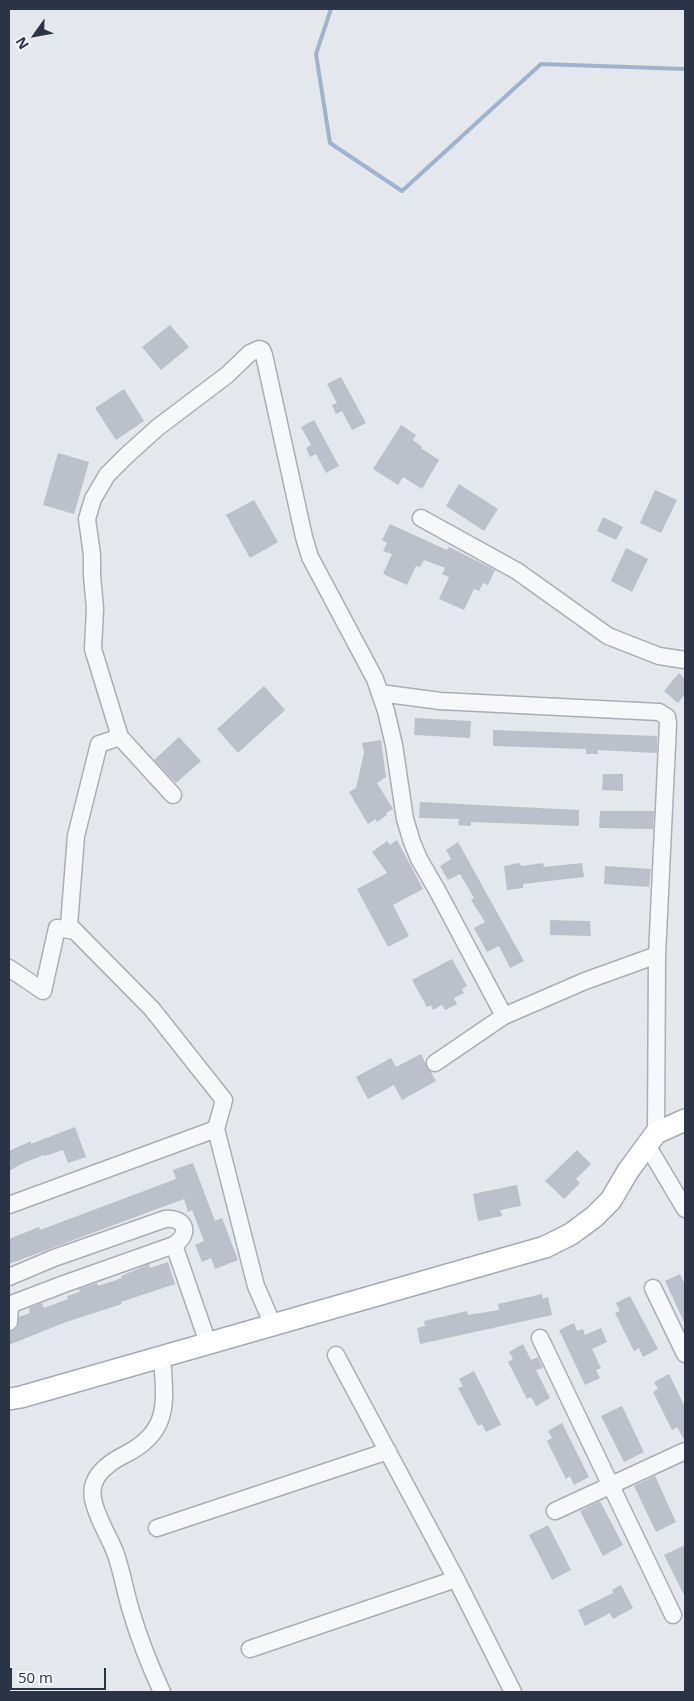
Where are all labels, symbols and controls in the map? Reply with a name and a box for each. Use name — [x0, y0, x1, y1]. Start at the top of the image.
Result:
north arrow — [10, 10, 60, 60]
text: N — [11, 33, 33, 53]
scale bar — [12, 1658, 109, 1690]
text: 50 m — [18, 1667, 53, 1687]

